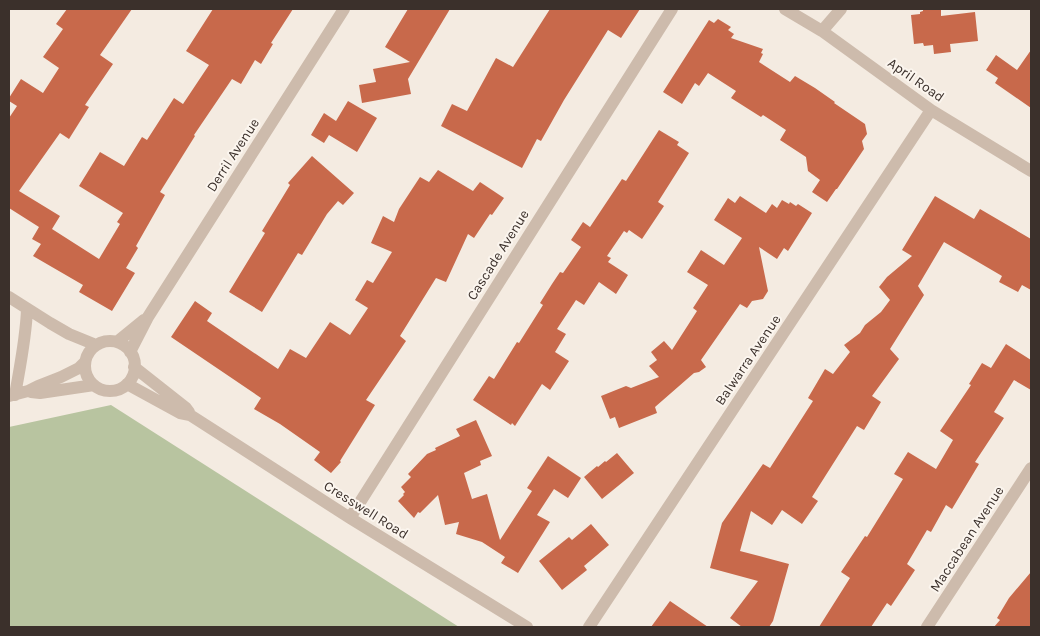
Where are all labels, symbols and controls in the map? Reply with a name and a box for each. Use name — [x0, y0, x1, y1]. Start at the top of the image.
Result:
street label: April Road — [885, 54, 947, 106]
street label: Derril Avenue — [203, 115, 263, 195]
street label: Cascade Avenue — [463, 207, 533, 303]
street label: Balwarra Avenue — [711, 312, 785, 408]
street label: Cresswell Road — [321, 477, 411, 543]
street label: Maccabean Avenue — [926, 483, 1008, 595]

